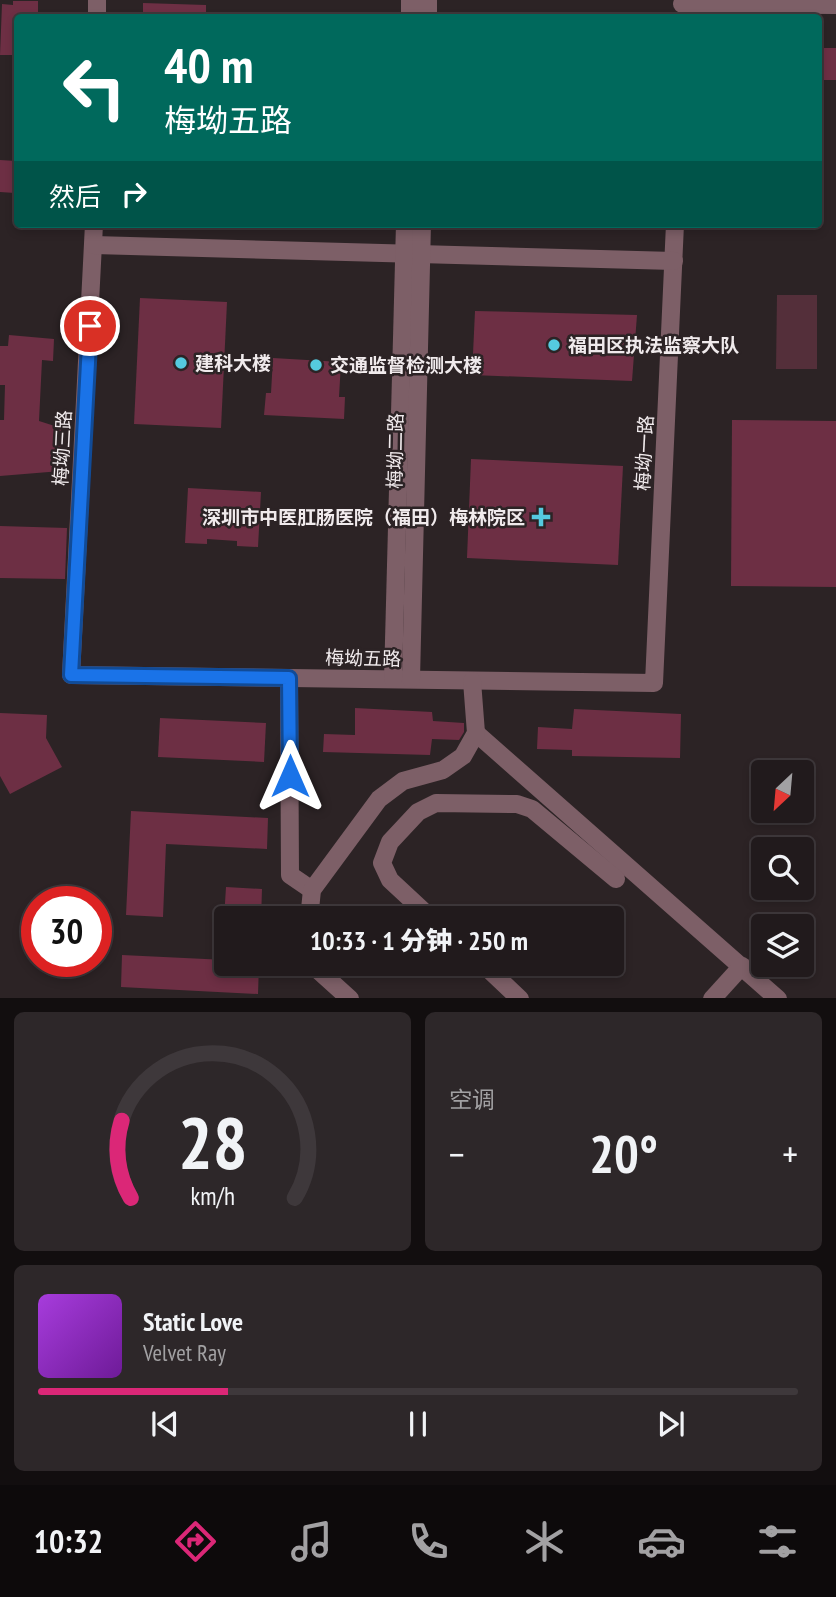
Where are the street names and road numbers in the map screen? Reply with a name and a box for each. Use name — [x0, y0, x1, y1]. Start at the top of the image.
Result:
street label: 梅坳三路 — [48, 409, 76, 487]
street label: 梅坳二路 — [382, 413, 408, 489]
street label: 梅坳一路 — [630, 414, 658, 492]
street label: 梅坳五路 — [325, 645, 401, 671]

